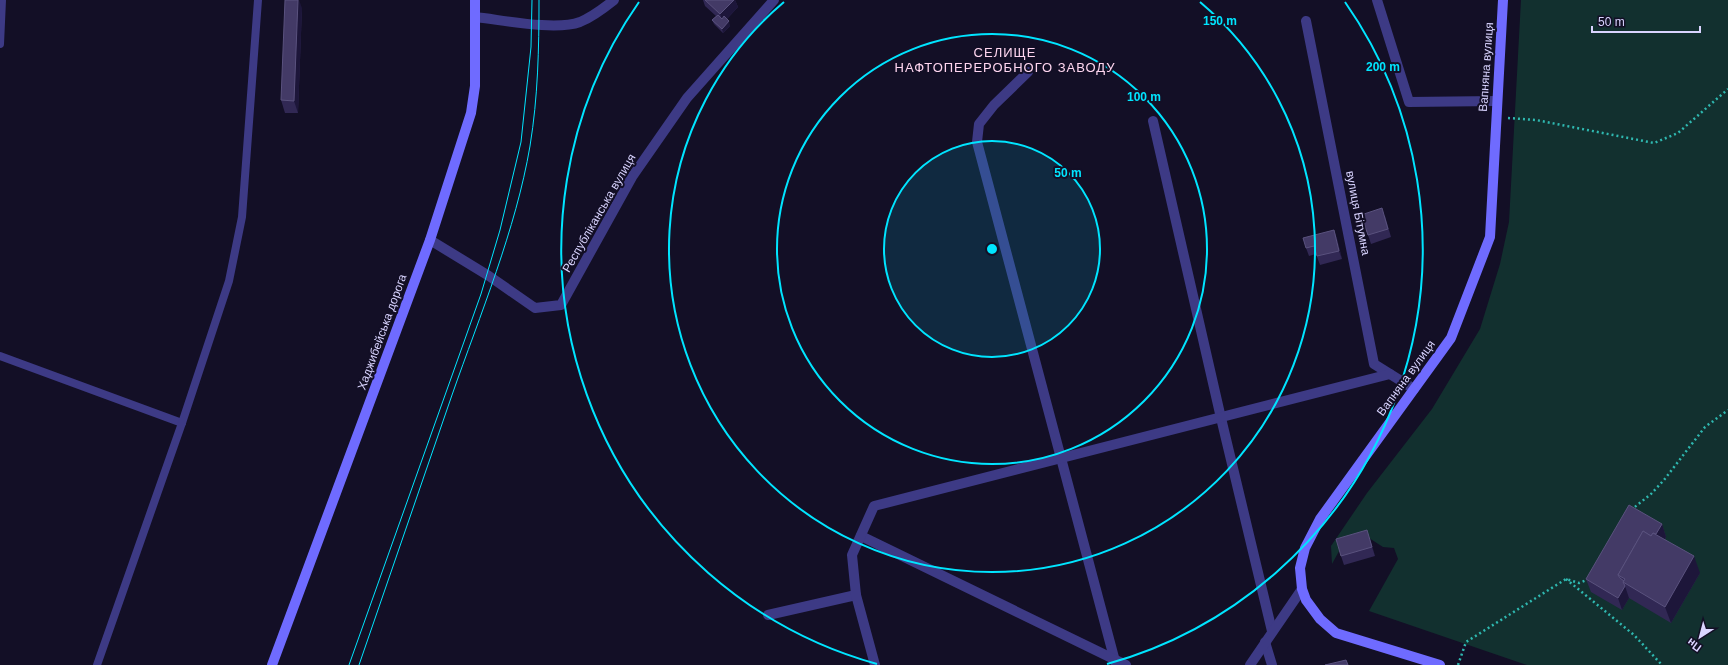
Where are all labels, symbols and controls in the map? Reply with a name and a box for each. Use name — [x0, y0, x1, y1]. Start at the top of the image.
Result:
scale bar — [1592, 8, 1700, 34]
text: 150 m — [1203, 14, 1237, 28]
text: 50 m — [1598, 15, 1625, 29]
street label: Вапняна вулиця — [1476, 22, 1496, 112]
district label: СЕЛИЩЕ НАФТОПЕРЕРОБНОГО ЗАВОДУ — [895, 45, 1115, 75]
text: 200 m — [1366, 60, 1400, 74]
text: 100 m — [1127, 90, 1161, 104]
street label: Республіканська вулиця — [559, 151, 639, 275]
text: 50 m — [1054, 166, 1082, 180]
street label: вулиця Бітумна — [1343, 170, 1373, 257]
centre of rings — [985, 242, 999, 256]
street label: Хаджибейська дорога — [355, 272, 410, 392]
street label: Вапняна вулиця — [1374, 338, 1438, 418]
north arrow — [1680, 617, 1720, 657]
text: Пн — [1685, 636, 1704, 654]

